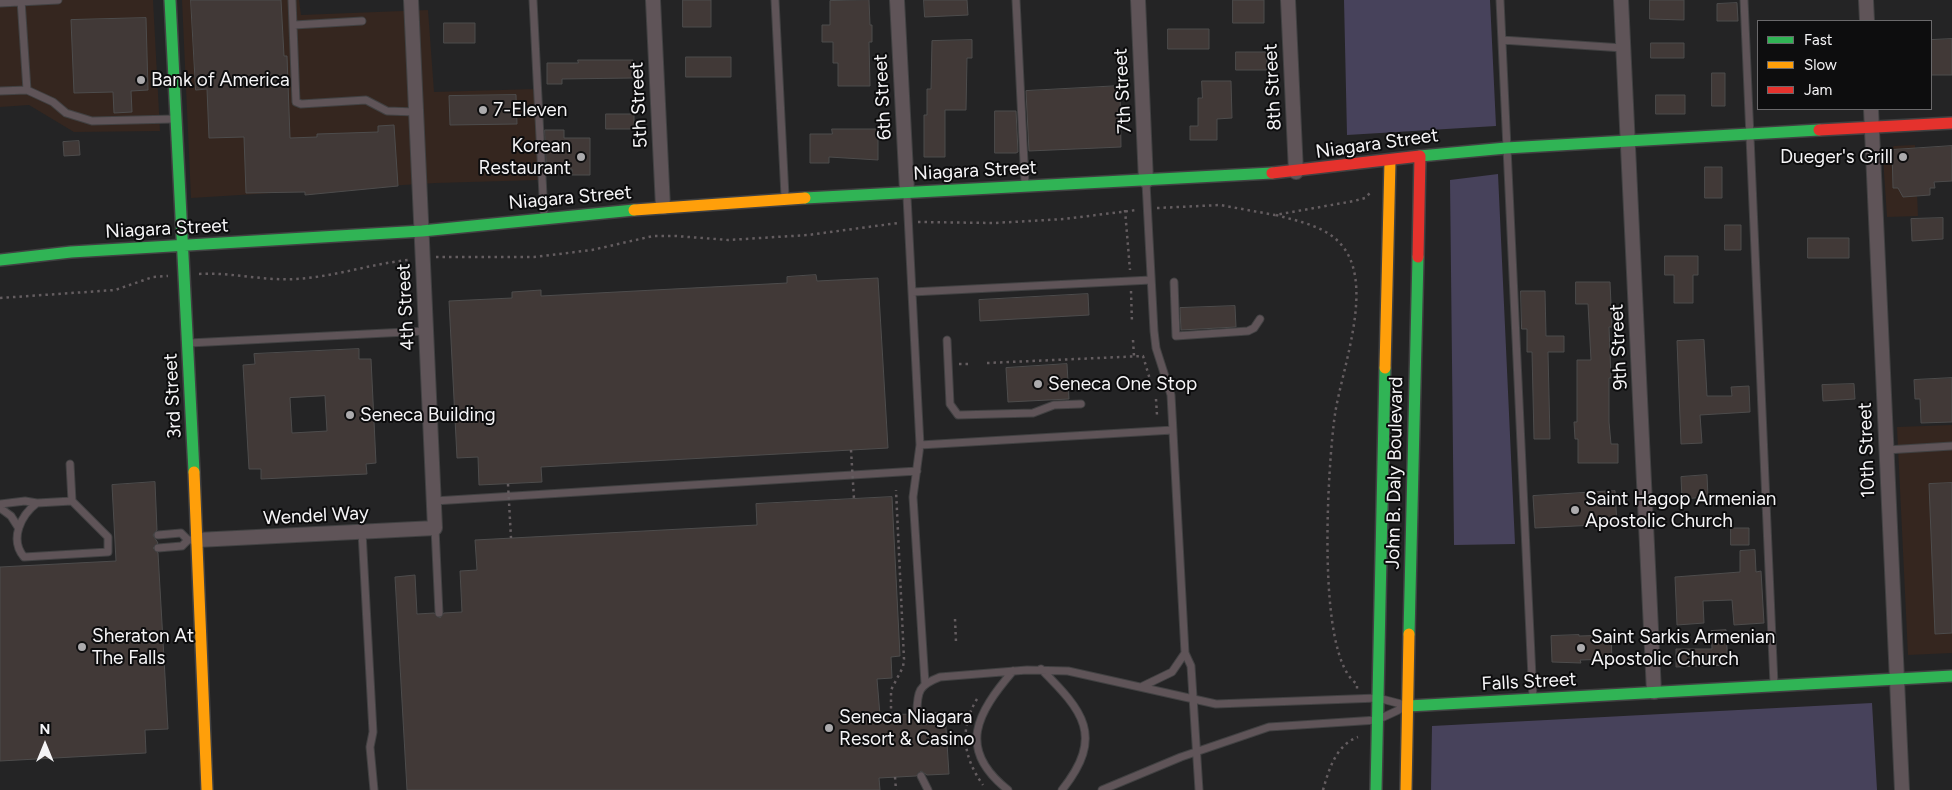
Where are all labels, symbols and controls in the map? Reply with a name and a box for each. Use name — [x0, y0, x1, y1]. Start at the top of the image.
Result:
legend — [1757, 20, 1932, 110]
text: Fast — [1804, 31, 1832, 49]
street label: 8th Street — [1259, 43, 1287, 131]
street label: 7th Street — [1109, 48, 1137, 134]
street label: 6th Street — [869, 53, 897, 141]
text: Slow — [1804, 56, 1837, 74]
street label: 5th Street — [625, 61, 653, 149]
place label: Bank of America — [151, 69, 290, 91]
marker: Bank of America — [135, 74, 147, 86]
text: Jam — [1804, 81, 1832, 99]
place label: 7-Eleven — [493, 99, 567, 121]
marker: 7-Eleven — [477, 104, 489, 116]
street label: Niagara Street — [1314, 124, 1440, 164]
place label: Korean Restaurant — [479, 135, 571, 179]
place label: Dueger's Grill — [1780, 146, 1893, 168]
marker: Korean Restaurant — [575, 151, 587, 163]
marker: Dueger's Grill — [1897, 151, 1909, 163]
street label: Niagara Street — [913, 156, 1037, 186]
street label: Niagara Street — [507, 181, 633, 215]
street label: Niagara Street — [105, 214, 229, 244]
street label: 4th Street — [392, 263, 420, 351]
street label: 9th Street — [1605, 303, 1633, 391]
street label: 3rd Street — [159, 353, 187, 439]
place label: Seneca One Stop — [1048, 373, 1197, 395]
street label: John B. Daly Boulevard — [1382, 376, 1408, 570]
marker: Seneca One Stop — [1032, 378, 1044, 390]
street label: 10th Street — [1854, 402, 1880, 498]
place label: Seneca Building — [360, 404, 496, 426]
marker: Seneca Building — [344, 409, 356, 421]
place label: Saint Hagop Armenian Apostolic Church — [1585, 488, 1776, 532]
street label: Wendel Way — [263, 502, 369, 530]
marker: Saint Hagop Armenian Apostolic Church — [1569, 504, 1581, 516]
place label: Sheraton At The Falls — [92, 625, 194, 669]
place label: Saint Sarkis Armenian Apostolic Church — [1591, 626, 1775, 670]
marker: Sheraton At The Falls — [76, 641, 88, 653]
marker: Saint Sarkis Armenian Apostolic Church — [1575, 642, 1587, 654]
street label: Falls Street — [1481, 668, 1577, 696]
place label: Seneca Niagara Resort & Casino — [839, 706, 975, 750]
north arrow — [20, 720, 70, 770]
text: N — [40, 721, 50, 738]
marker: Seneca Niagara Resort & Casino — [823, 722, 835, 734]

